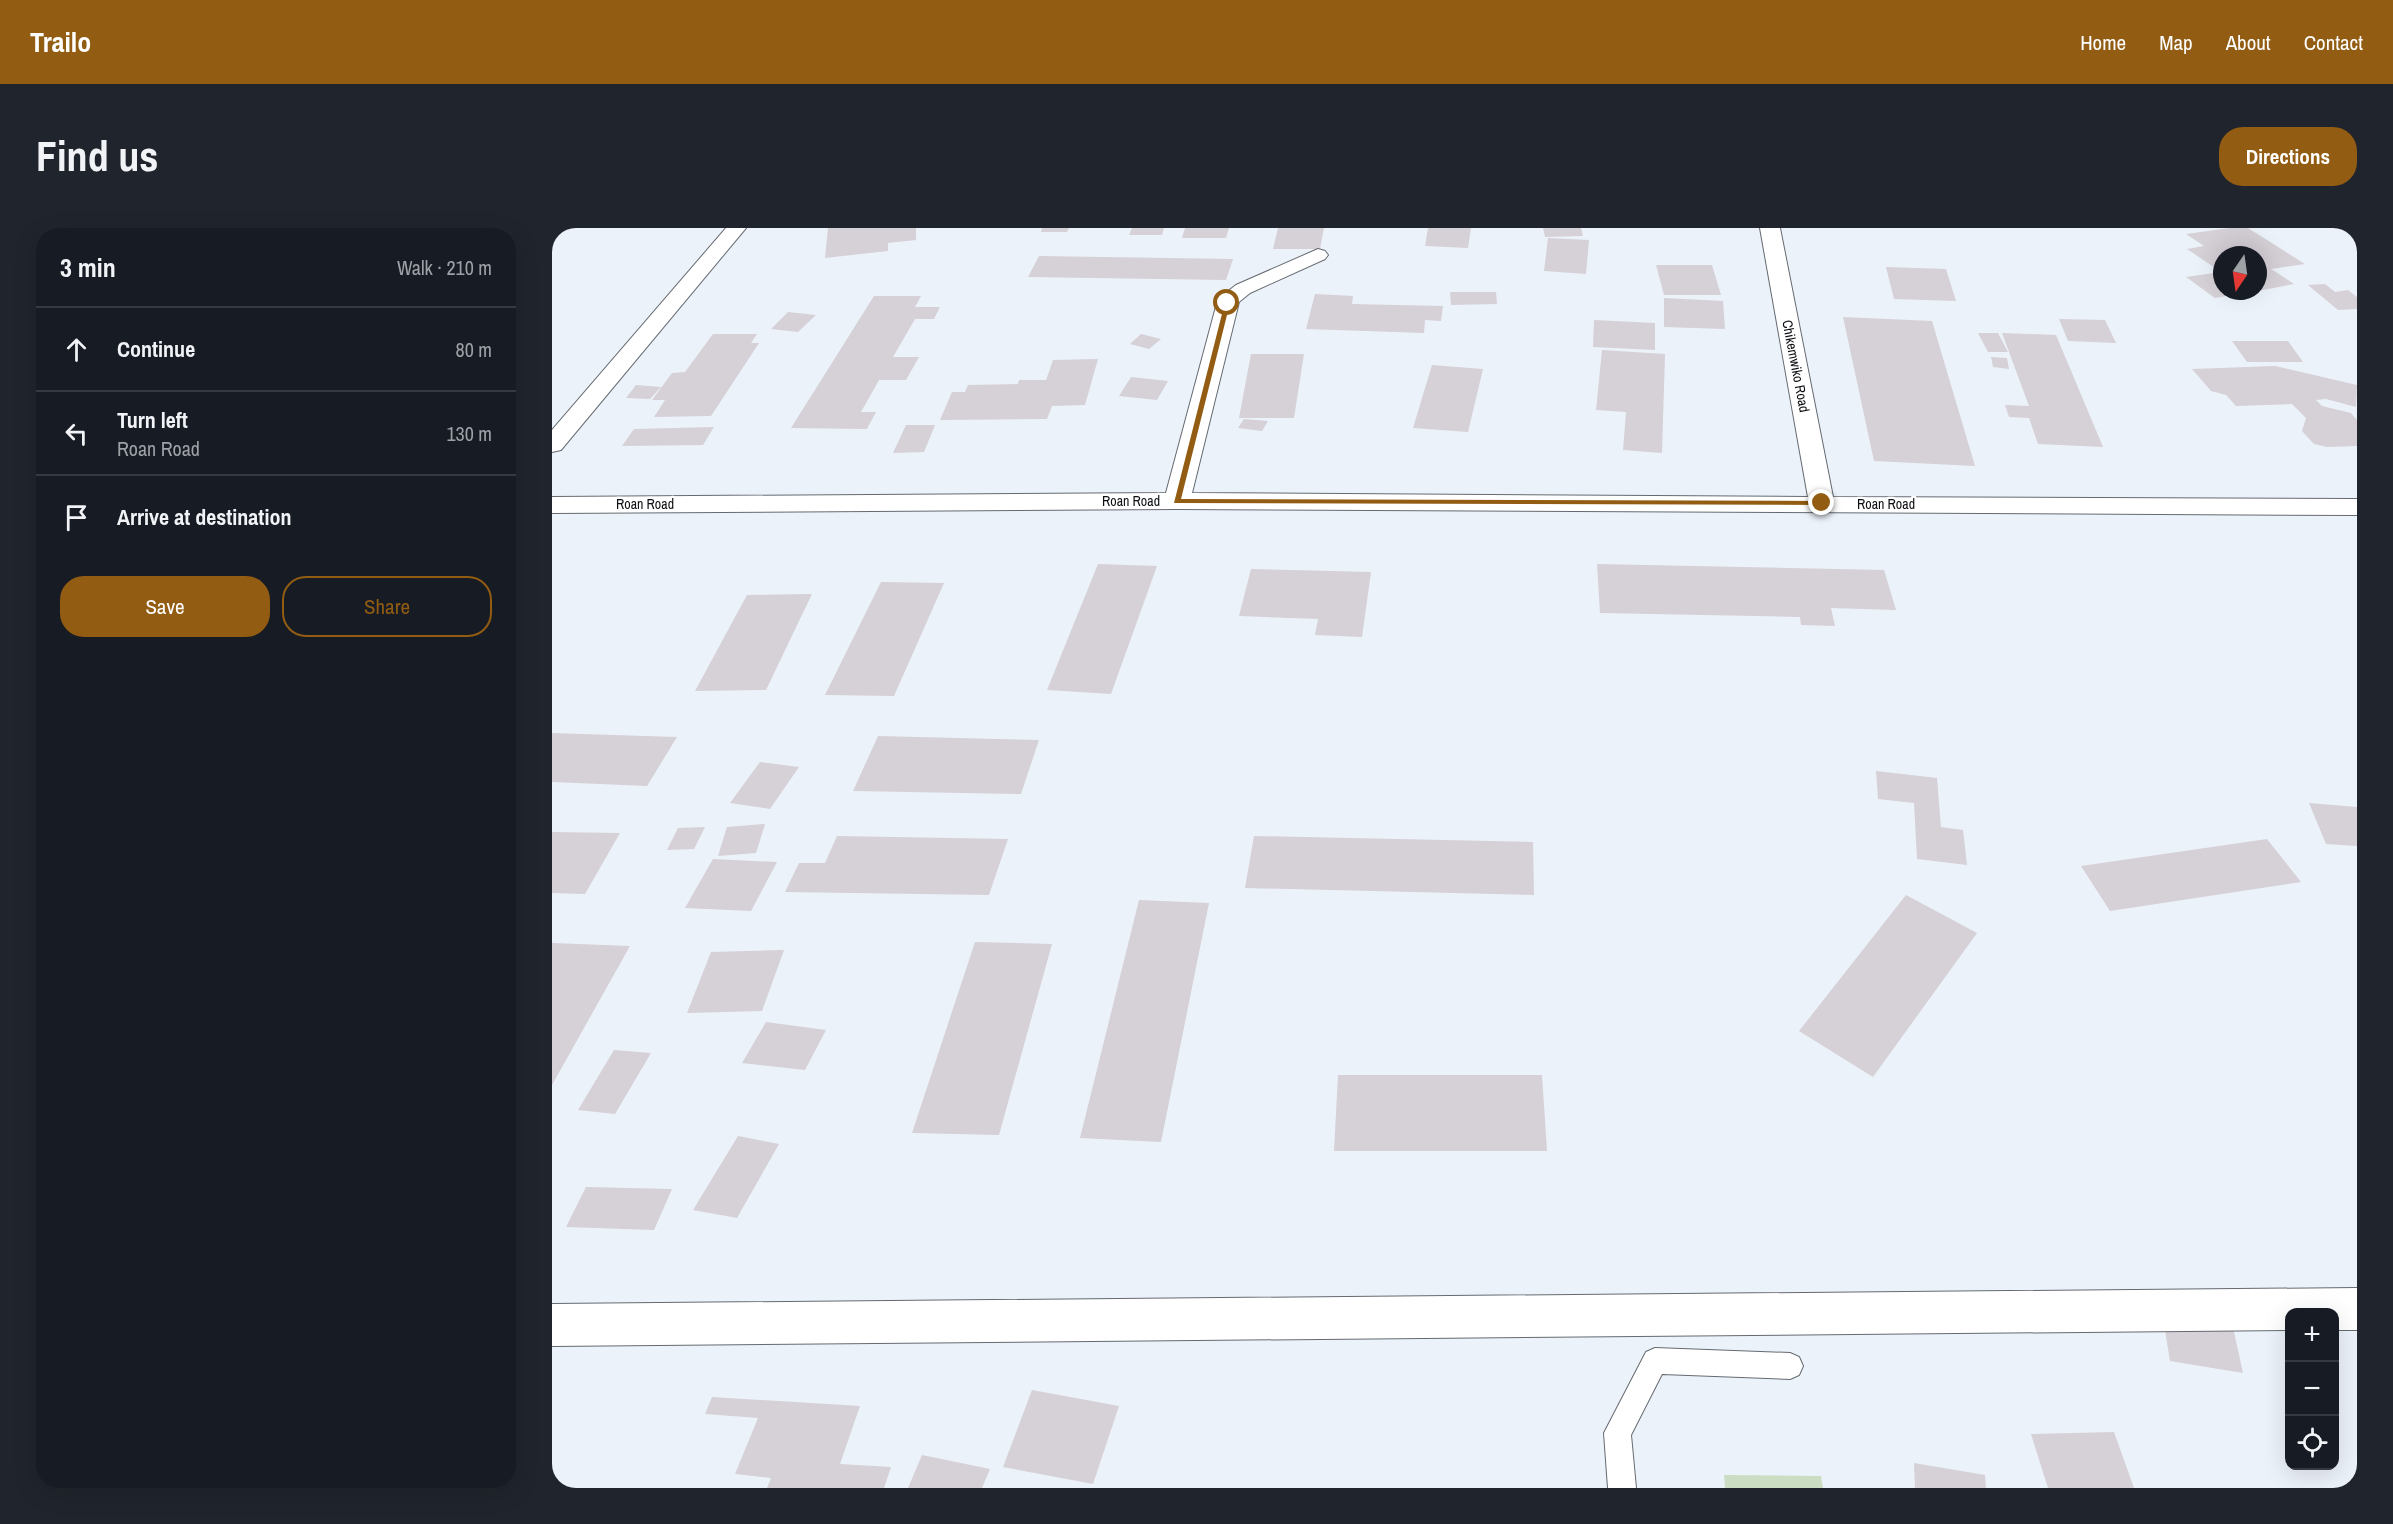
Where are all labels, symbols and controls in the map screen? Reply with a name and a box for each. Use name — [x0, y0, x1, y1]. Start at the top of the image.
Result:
text: Trailo — [30, 23, 91, 61]
text: Home — [2080, 28, 2126, 57]
text: Map — [2159, 28, 2193, 57]
text: About — [2226, 28, 2271, 57]
text: Contact — [2304, 28, 2363, 57]
button: Directions — [2219, 127, 2357, 186]
text: Find us — [36, 128, 158, 184]
north arrow — [2213, 246, 2267, 300]
text: 3 min — [60, 250, 116, 285]
text: Walk · 210 m — [397, 254, 492, 281]
route start — [1213, 289, 1239, 315]
street label: Chikemwiko Road — [1778, 318, 1814, 414]
icon: ahead — [60, 333, 93, 366]
text: Continue — [117, 334, 195, 364]
text: 80 m — [456, 336, 492, 363]
text: Turn left — [117, 405, 188, 435]
icon: left — [60, 417, 93, 450]
text: 130 m — [446, 420, 492, 447]
text: Roan Road — [117, 435, 200, 462]
route end — [1808, 489, 1834, 515]
street label: Roan Road — [1102, 492, 1160, 510]
street label: Roan Road — [616, 495, 674, 513]
street label: Roan Road — [1857, 495, 1915, 513]
icon: arrive — [60, 501, 93, 534]
text: Arrive at destination — [117, 502, 291, 532]
button: Save — [60, 576, 270, 637]
button: Share — [282, 576, 492, 637]
map controls — [2285, 1308, 2339, 1470]
button: + — [2285, 1308, 2339, 1362]
button: − — [2285, 1362, 2339, 1416]
button: locate — [2285, 1416, 2339, 1470]

